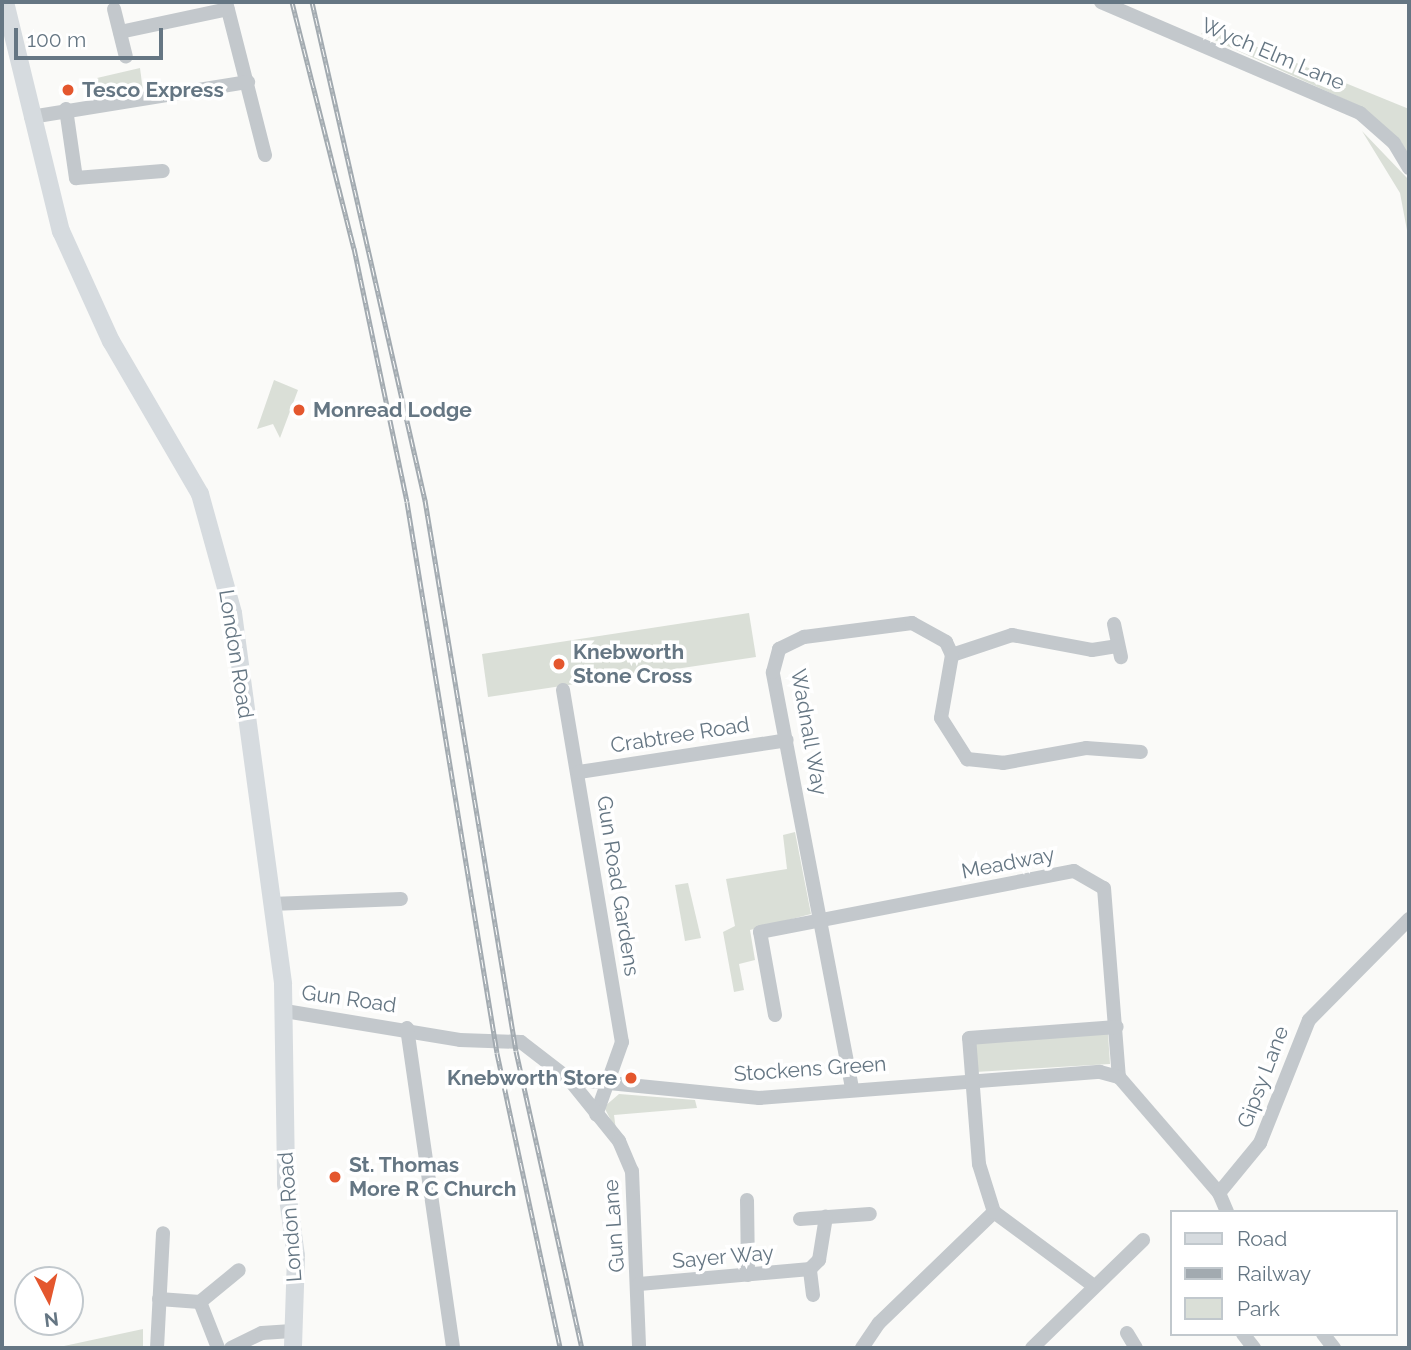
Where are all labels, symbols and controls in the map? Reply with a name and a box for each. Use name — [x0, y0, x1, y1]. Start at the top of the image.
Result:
street label: Wych Elm Lane — [1198, 12, 1348, 96]
scale bar — [18, 14, 166, 58]
text: 100 m — [27, 27, 86, 52]
place label: Tesco Express — [82, 77, 224, 103]
marker: Tesco Express — [60, 82, 76, 98]
place label: Monread Lodge — [313, 397, 472, 423]
marker: Monread Lodge — [291, 402, 307, 418]
street label: London Road — [213, 588, 259, 720]
place label: Knebworth Stone Cross — [573, 639, 692, 689]
marker: Knebworth Stone Cross — [551, 656, 567, 672]
street label: Wadnall Way — [785, 666, 833, 798]
street label: Crabtree Road — [609, 712, 751, 758]
street label: Gun Road Gardens — [591, 794, 645, 978]
street label: Meadway — [959, 842, 1057, 884]
street label: Gun Road — [300, 980, 398, 1018]
street label: Gipsy Lane — [1232, 1022, 1294, 1132]
street label: Stockens Green — [733, 1051, 887, 1087]
place label: Knebworth Store — [447, 1065, 617, 1091]
marker: Knebworth Store — [623, 1070, 639, 1086]
street label: London Road — [273, 1151, 307, 1283]
place label: St. Thomas More R C Church — [349, 1152, 516, 1202]
marker: St. Thomas More R C Church — [327, 1169, 343, 1185]
street label: Gun Lane — [598, 1179, 630, 1273]
legend — [1170, 1210, 1397, 1336]
text: Road — [1237, 1226, 1287, 1251]
street label: Sayer Way — [670, 1240, 776, 1274]
text: Railway — [1237, 1261, 1311, 1286]
north arrow — [14, 1266, 84, 1336]
text: Park — [1237, 1296, 1280, 1321]
text: N — [43, 1308, 60, 1332]

